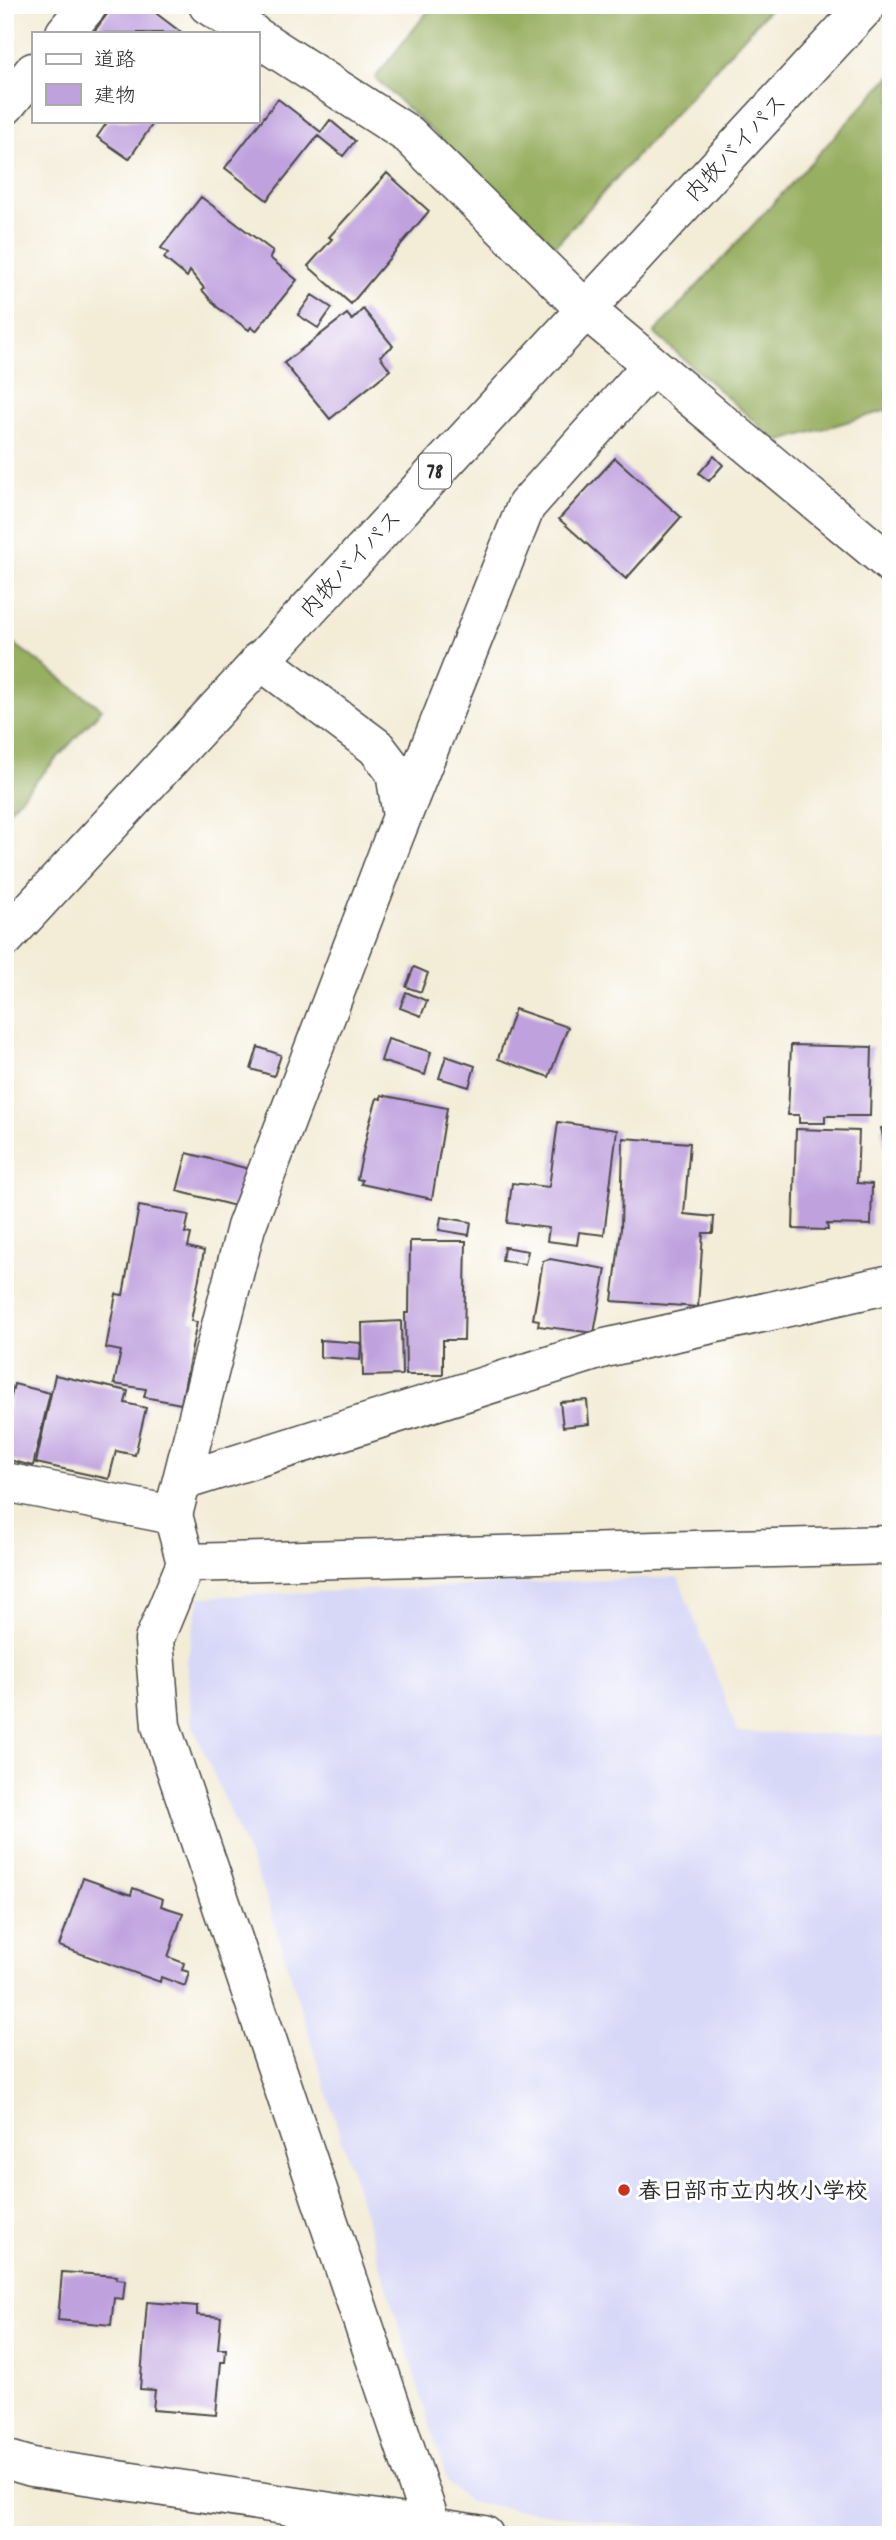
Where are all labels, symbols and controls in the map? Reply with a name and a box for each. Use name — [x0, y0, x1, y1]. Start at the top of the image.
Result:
legend — [32, 32, 259, 122]
text: 道路 — [94, 47, 136, 77]
text: 建物 — [94, 83, 136, 113]
street label: 内牧バイパス — [679, 88, 797, 211]
road number: 78 — [419, 454, 451, 489]
street label: 内牧バイパス — [294, 504, 412, 627]
place label: 春日部市立内牧小学校 — [638, 2177, 868, 2210]
marker: 春日部市立内牧小学校 — [616, 2182, 632, 2198]

